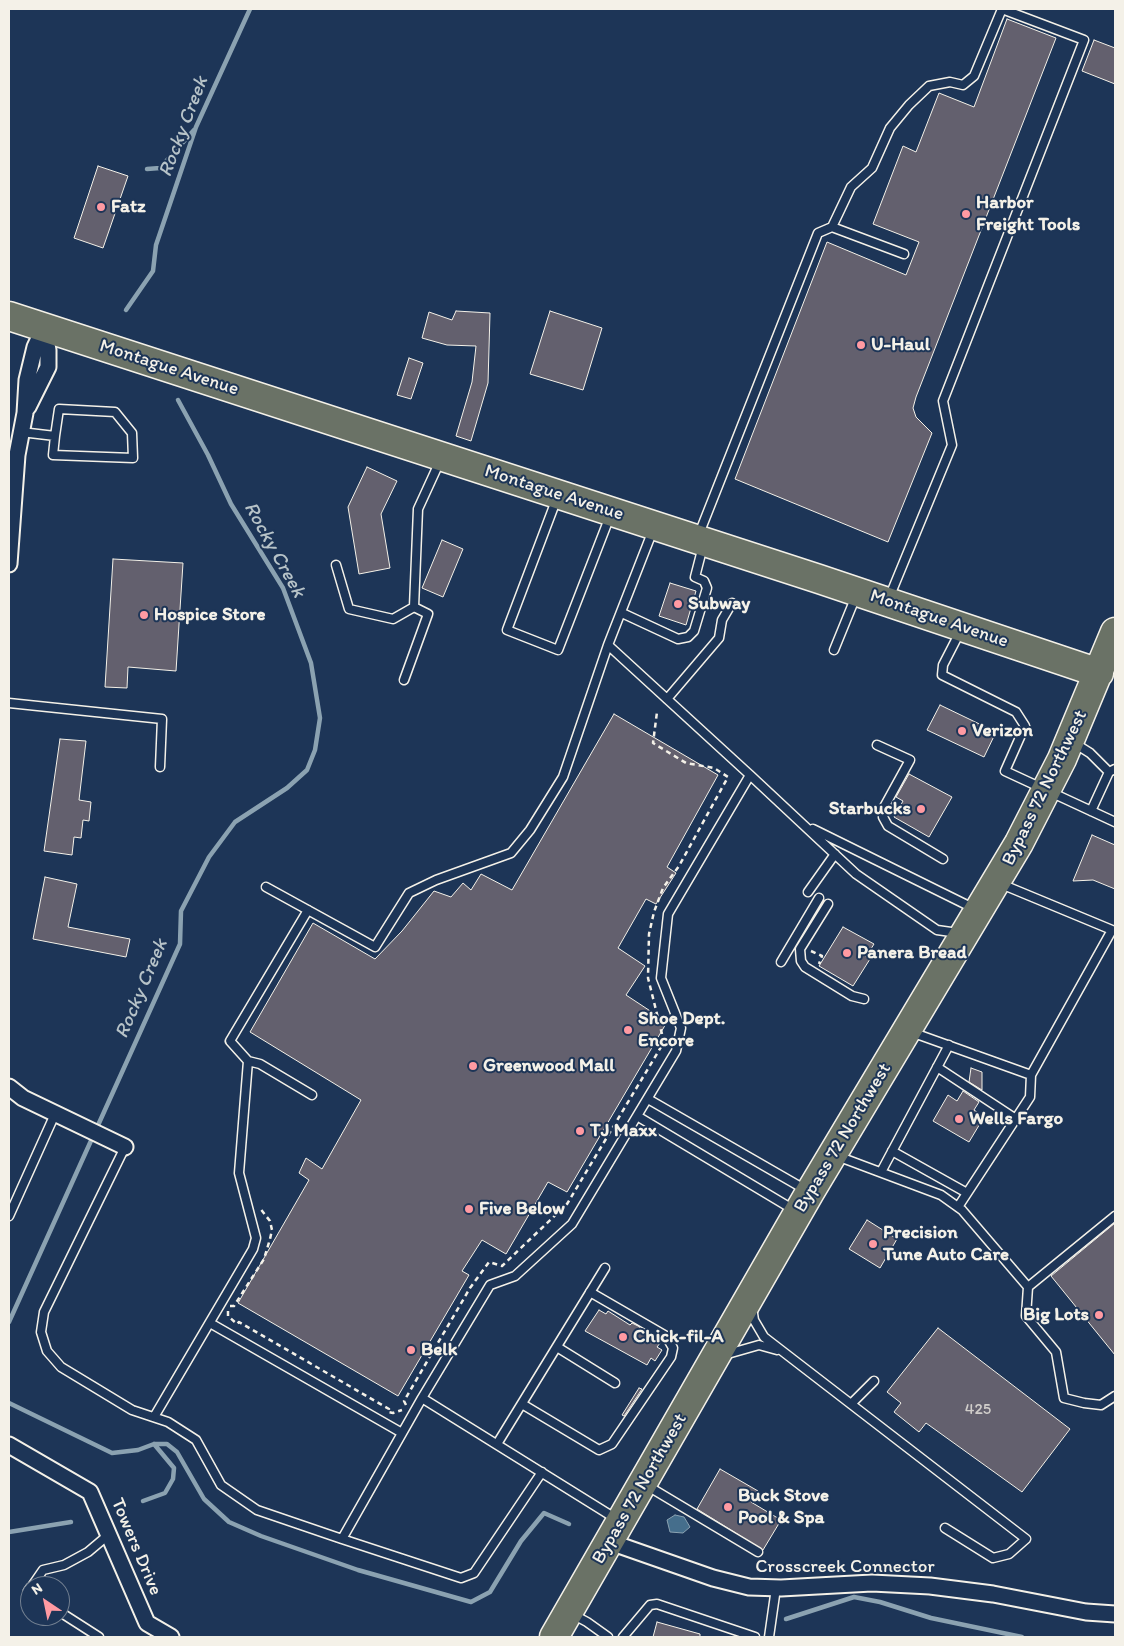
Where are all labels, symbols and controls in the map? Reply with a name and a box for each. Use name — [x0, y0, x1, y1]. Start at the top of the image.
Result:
water label: Rocky Creek — [154, 73, 214, 181]
place label: Harbor Freight Tools — [976, 192, 1080, 236]
place label: Fatz — [111, 196, 146, 218]
marker: Fatz — [95, 201, 107, 213]
marker: Harbor Freight Tools — [960, 208, 972, 220]
place label: U-Haul — [871, 334, 930, 356]
street label: Montague Avenue — [97, 335, 241, 401]
marker: U-Haul — [855, 339, 867, 351]
street label: Montague Avenue — [482, 460, 626, 526]
water label: Rocky Creek — [238, 498, 310, 602]
street label: Montague Avenue — [867, 585, 1011, 653]
place label: Subway — [688, 593, 750, 615]
marker: Subway — [672, 598, 684, 610]
place label: Hospice Store — [154, 604, 266, 626]
marker: Hospice Store — [138, 609, 150, 621]
street label: Bypass 72 Northwest — [997, 707, 1093, 869]
place label: Verizon — [972, 720, 1033, 742]
marker: Verizon — [956, 725, 968, 737]
place label: Starbucks — [829, 798, 911, 820]
marker: Starbucks — [915, 803, 927, 815]
water label: Rocky Creek — [110, 936, 174, 1042]
place label: Panera Bread — [857, 942, 967, 964]
marker: Panera Bread — [841, 947, 853, 959]
place label: Shoe Dept. Encore — [638, 1008, 725, 1052]
marker: Shoe Dept. Encore — [622, 1024, 634, 1036]
place label: Greenwood Mall — [483, 1055, 615, 1077]
street label: Bypass 72 Northwest — [789, 1059, 897, 1217]
marker: Greenwood Mall — [467, 1060, 479, 1072]
place label: Wells Fargo — [969, 1108, 1063, 1130]
marker: Wells Fargo — [953, 1113, 965, 1125]
place label: TJ Maxx — [590, 1120, 657, 1142]
marker: TJ Maxx — [574, 1125, 586, 1137]
place label: Five Below — [479, 1198, 565, 1220]
marker: Five Below — [463, 1203, 475, 1215]
place label: Precision Tune Auto Care — [883, 1222, 1009, 1266]
marker: Precision Tune Auto Care — [867, 1238, 879, 1250]
place label: Big Lots — [1023, 1304, 1089, 1326]
marker: Big Lots — [1093, 1309, 1105, 1321]
place label: Chick-fil-A — [633, 1326, 724, 1348]
marker: Chick-fil-A — [617, 1331, 629, 1343]
place label: Belk — [421, 1339, 457, 1361]
marker: Belk — [405, 1344, 417, 1356]
house number: 425 — [965, 1400, 991, 1420]
street label: Bypass 72 Northwest — [588, 1410, 692, 1568]
place label: Buck Stove Pool & Spa — [738, 1485, 829, 1529]
street label: Towers Drive — [105, 1495, 167, 1599]
marker: Buck Stove Pool & Spa — [722, 1501, 734, 1513]
street label: Crosscreek Connector — [755, 1556, 935, 1578]
north arrow — [20, 1576, 70, 1626]
text: N — [28, 1579, 46, 1599]

